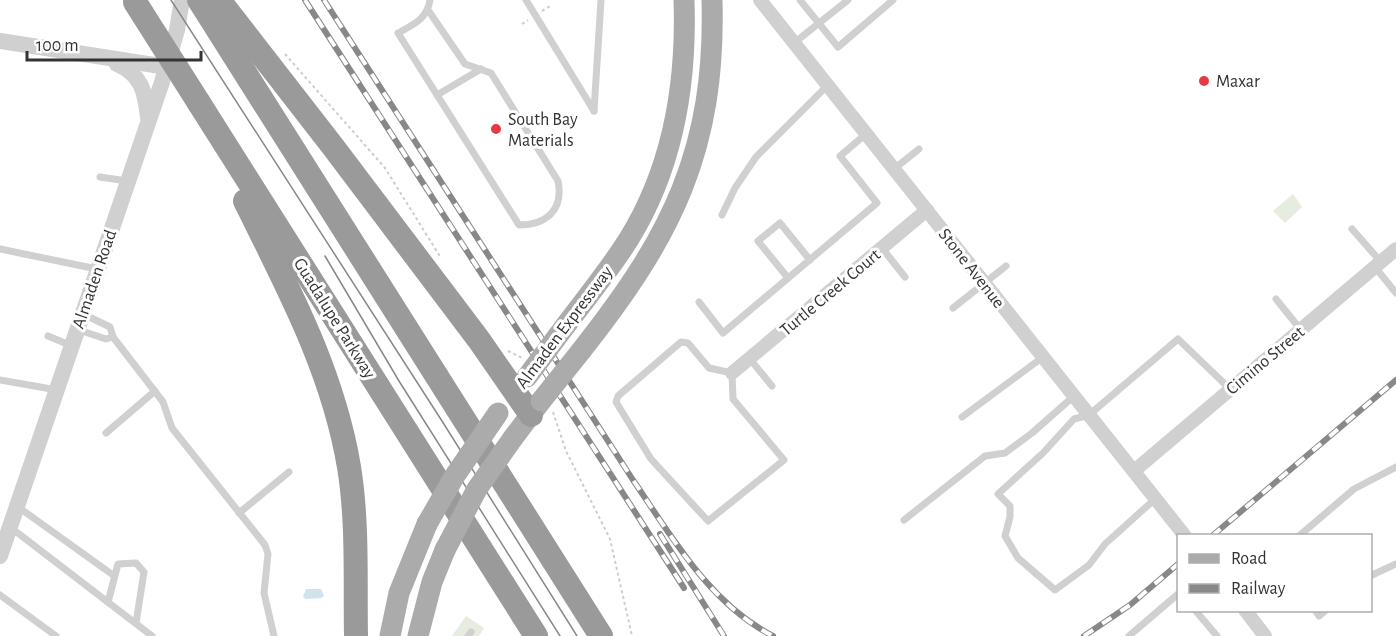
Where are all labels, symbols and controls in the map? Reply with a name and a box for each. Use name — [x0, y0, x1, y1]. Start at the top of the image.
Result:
scale bar — [27, 24, 201, 62]
text: 100 m — [36, 37, 79, 55]
place label: Maxar — [1216, 73, 1260, 91]
marker: Maxar — [1197, 74, 1211, 88]
place label: South Bay Materials — [508, 111, 578, 150]
marker: South Bay Materials — [489, 122, 503, 136]
street label: Stone Avenue — [935, 225, 1008, 312]
street label: Almaden Road — [70, 228, 120, 331]
street label: Turtle Creek Court — [777, 246, 884, 340]
street label: Guadalupe Parkway — [290, 255, 379, 382]
street label: Almaden Expressway — [513, 263, 617, 392]
street label: Cimino Street — [1223, 323, 1308, 398]
legend — [1177, 534, 1372, 612]
text: Road — [1231, 550, 1267, 568]
text: Railway — [1231, 580, 1286, 598]

